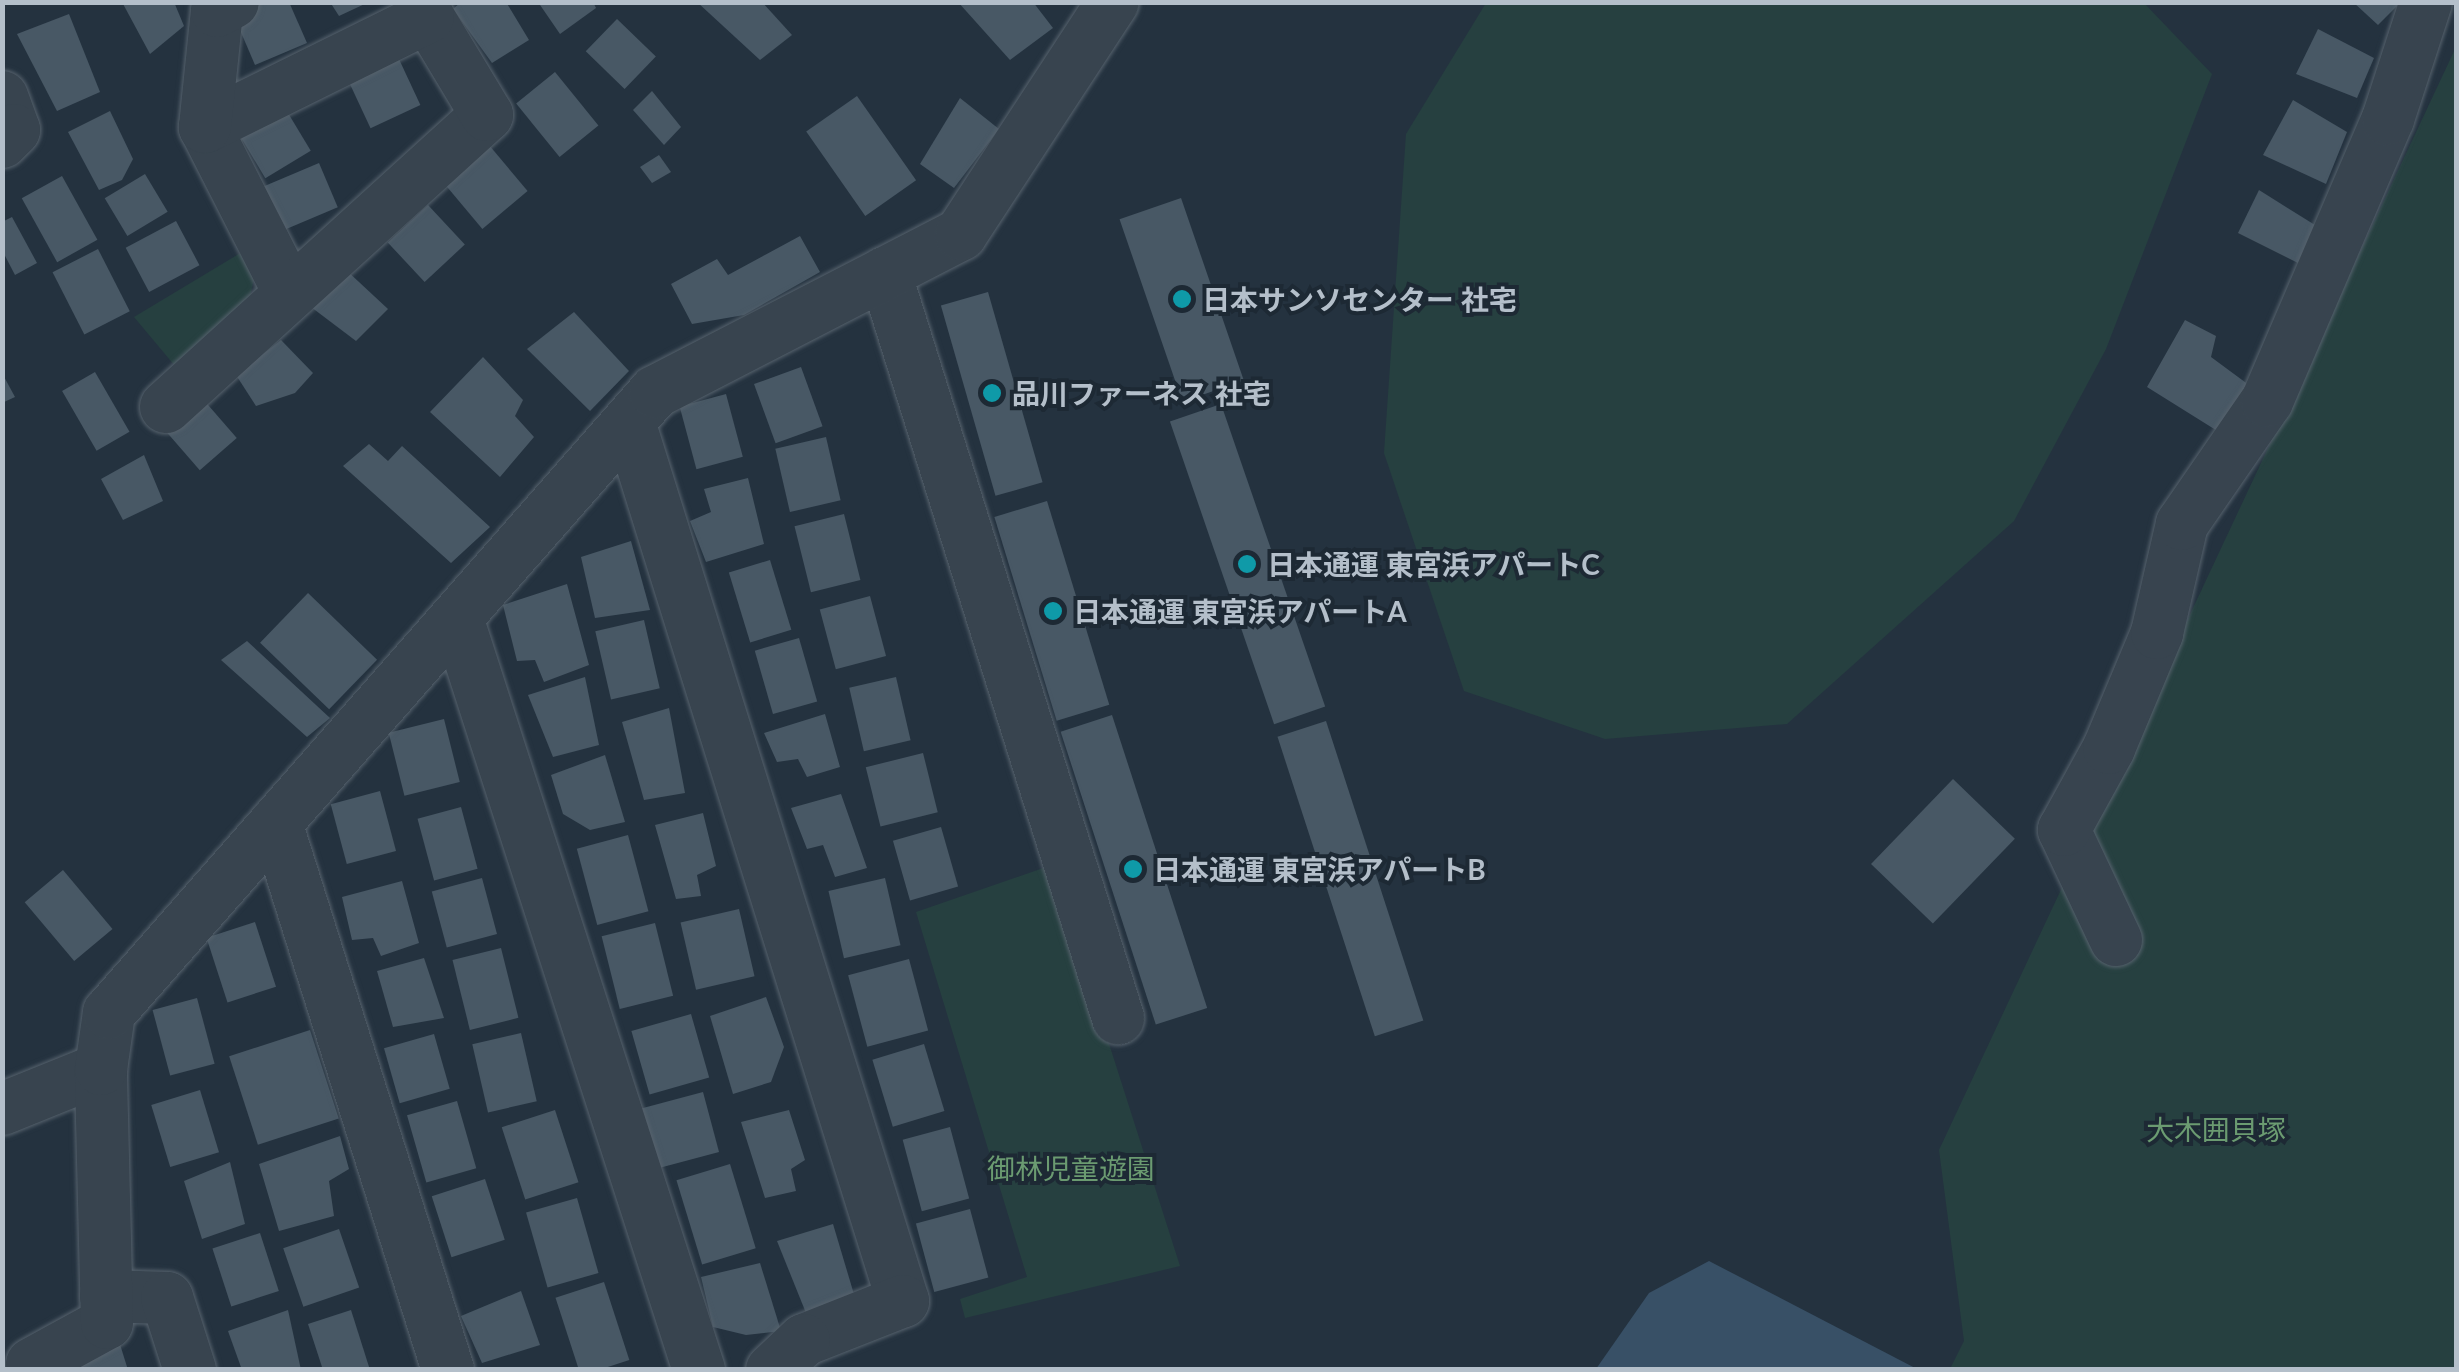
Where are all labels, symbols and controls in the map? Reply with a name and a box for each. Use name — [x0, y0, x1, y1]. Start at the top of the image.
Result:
place label: 日本サンソセンター 社宅 — [1202, 282, 1517, 316]
marker: 日本サンソセンター 社宅 — [1171, 288, 1193, 310]
place label: 品川ファーネス 社宅 — [1012, 376, 1271, 410]
marker: 品川ファーネス 社宅 — [981, 382, 1003, 404]
place label: 日本通運 東宮浜アパートC — [1267, 547, 1600, 581]
marker: 日本通運 東宮浜アパートC — [1236, 553, 1258, 575]
place label: 日本通運 東宮浜アパートA — [1073, 594, 1407, 628]
marker: 日本通運 東宮浜アパートA — [1042, 600, 1064, 622]
place label: 日本通運 東宮浜アパートB — [1153, 852, 1486, 886]
marker: 日本通運 東宮浜アパートB — [1122, 858, 1144, 880]
park label: 大木囲貝塚 — [2146, 1112, 2286, 1146]
park label: 御林児童遊園 — [987, 1151, 1155, 1185]

